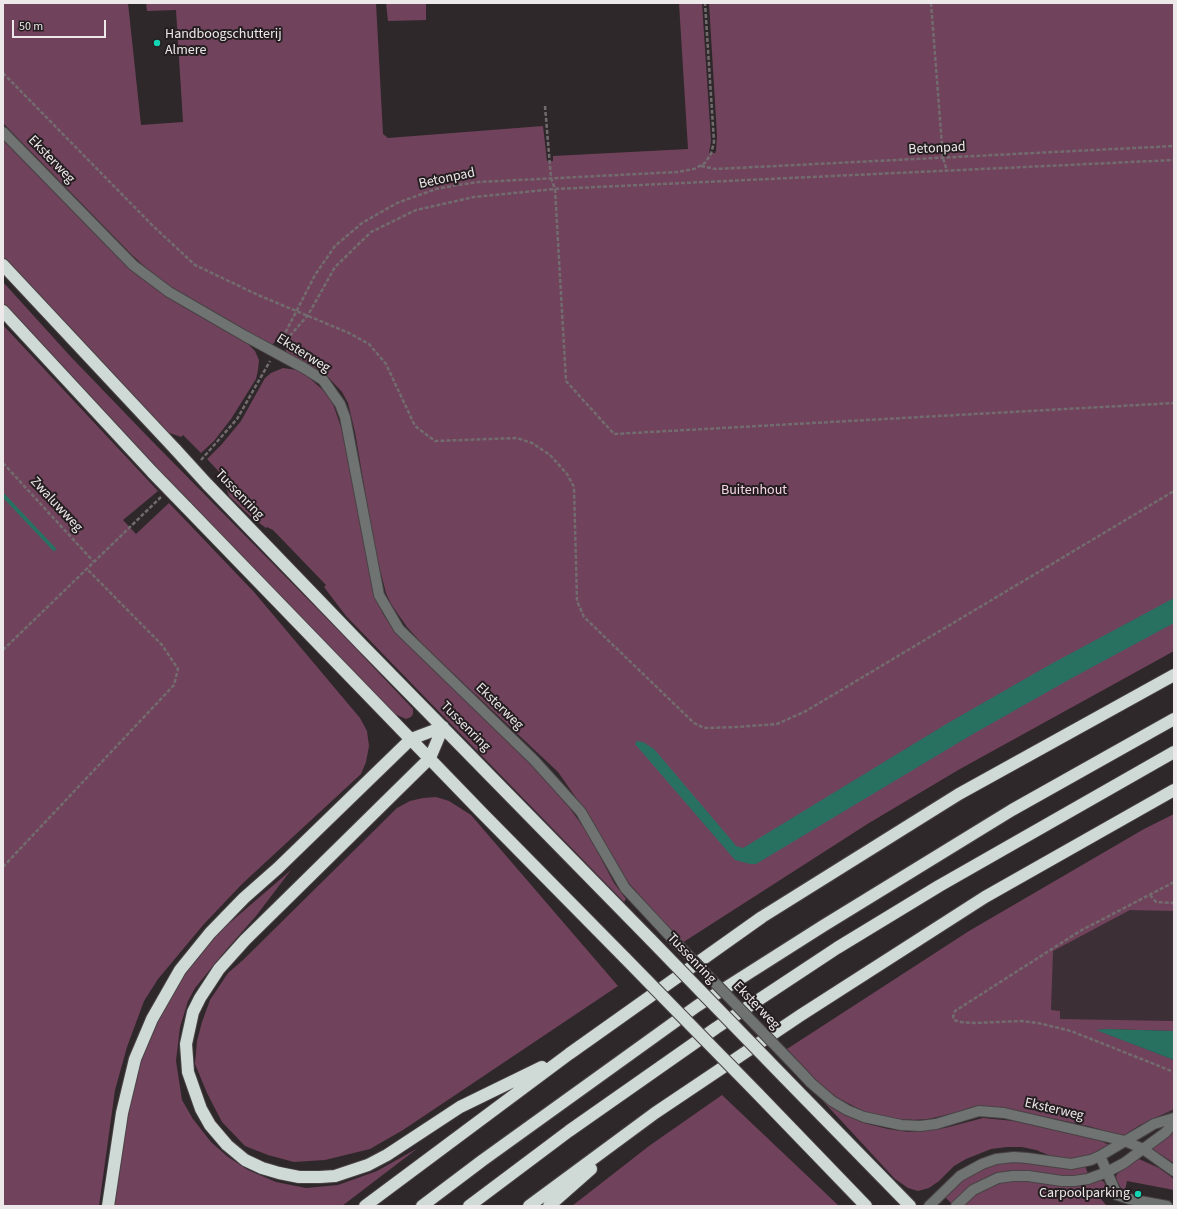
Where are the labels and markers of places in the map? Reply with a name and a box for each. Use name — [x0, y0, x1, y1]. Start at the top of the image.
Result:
place label: Handboogschutterij Almere — [165, 27, 282, 60]
marker: Handboogschutterij Almere — [152, 38, 162, 48]
place label: Carpoolparking — [1039, 1186, 1130, 1202]
marker: Carpoolparking — [1133, 1189, 1143, 1199]

